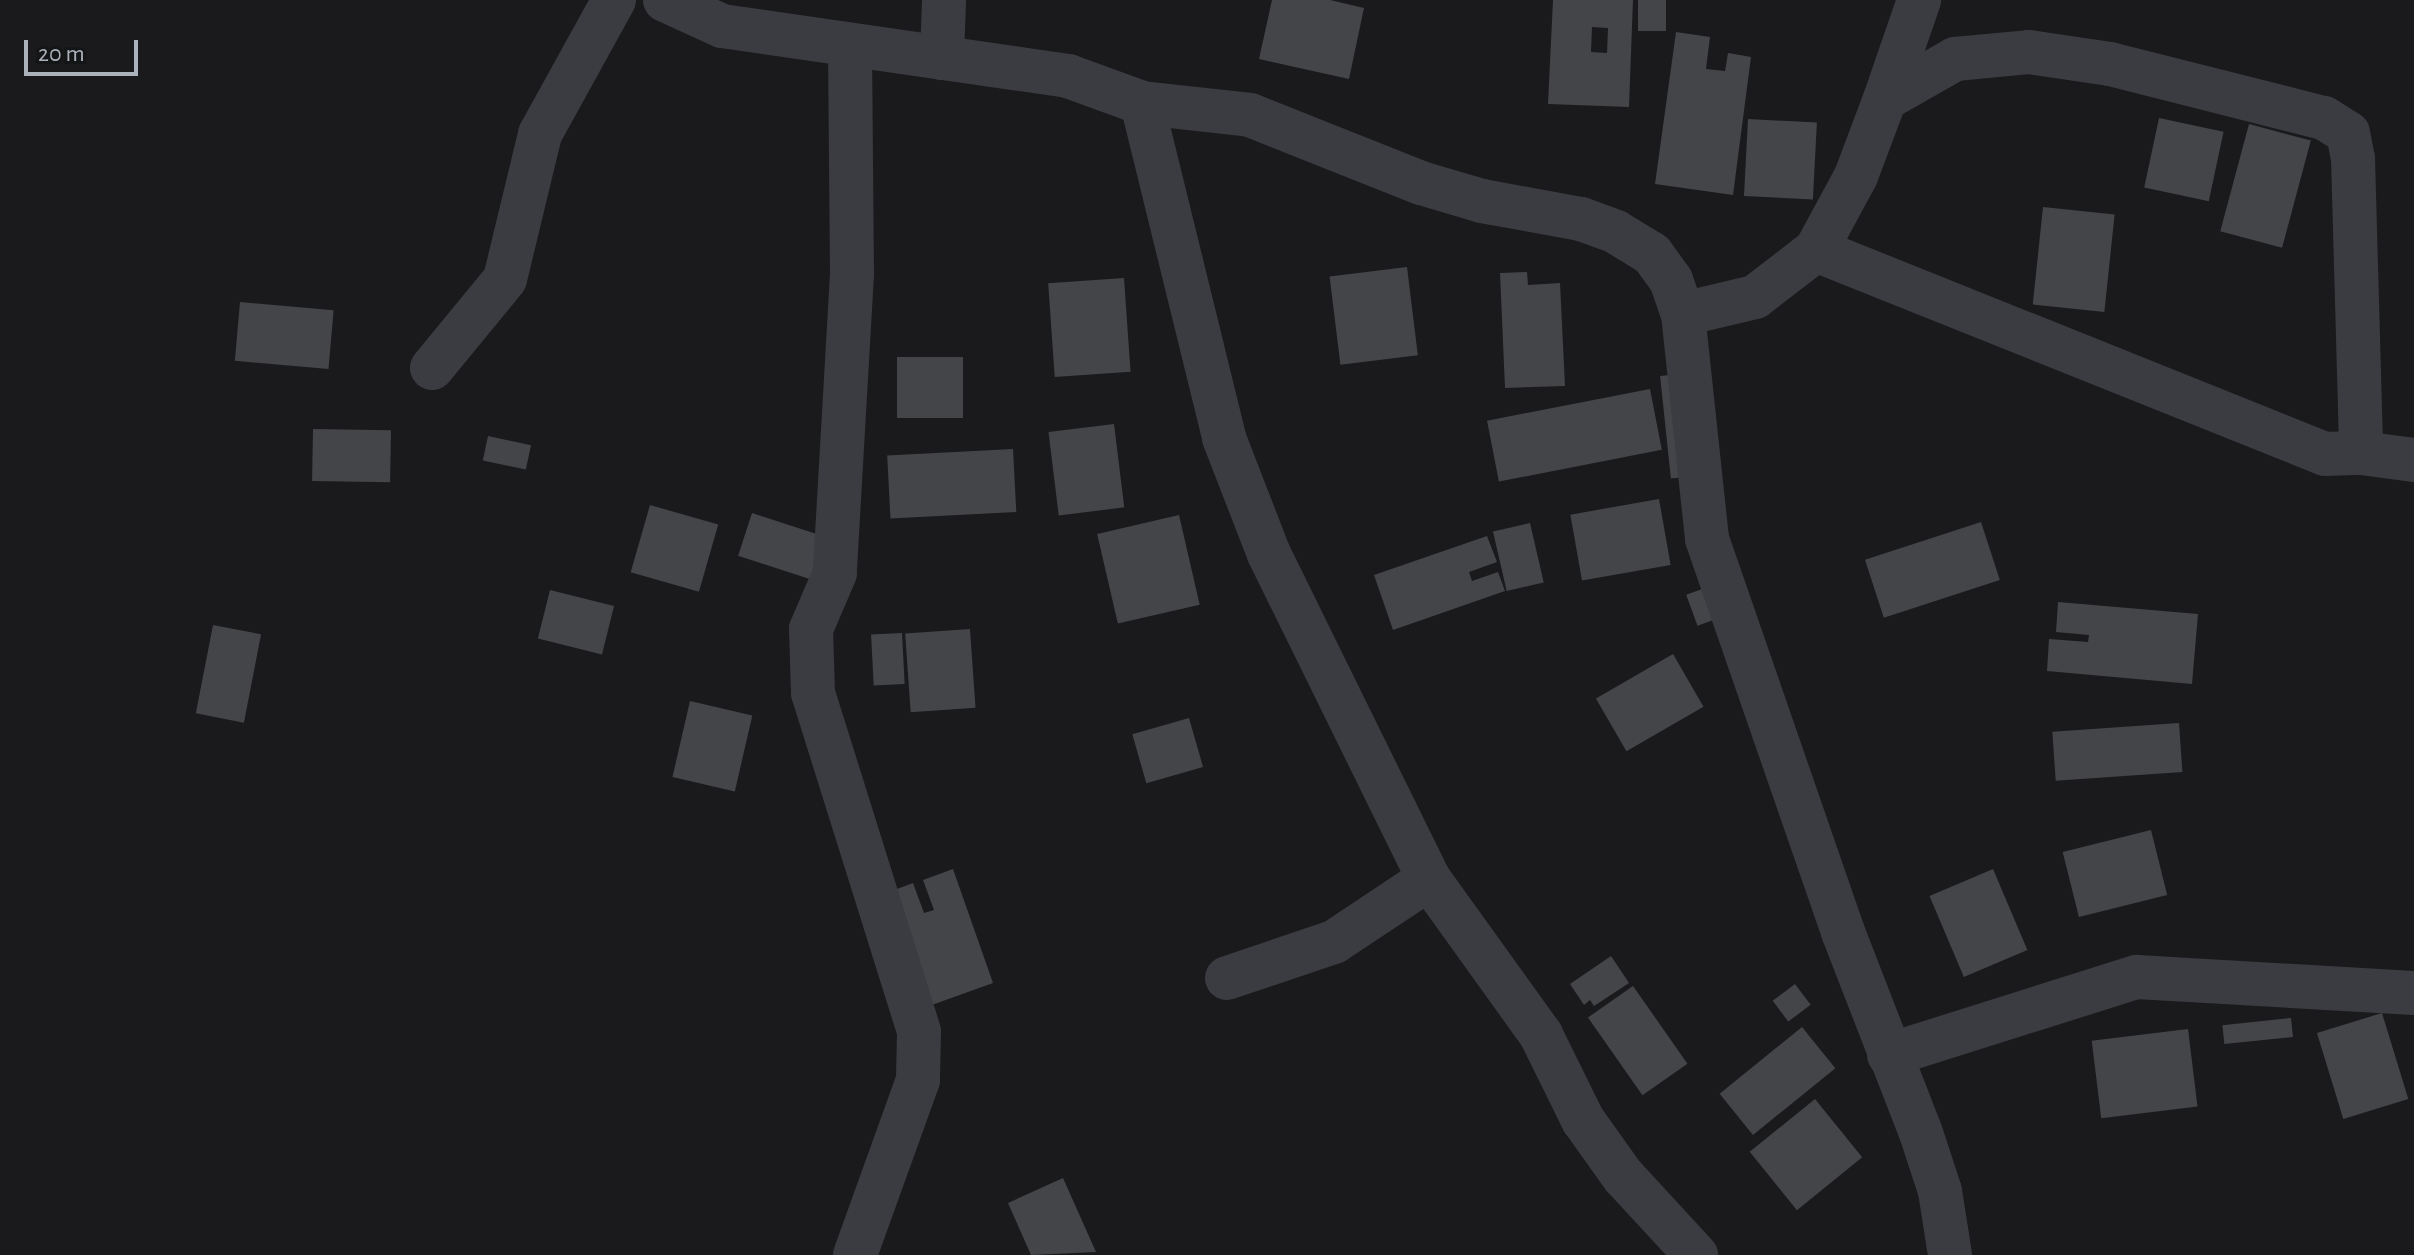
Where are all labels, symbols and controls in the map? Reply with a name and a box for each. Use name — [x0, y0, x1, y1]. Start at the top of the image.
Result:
scale bar — [28, 24, 142, 74]
text: 20 m — [38, 42, 85, 66]

